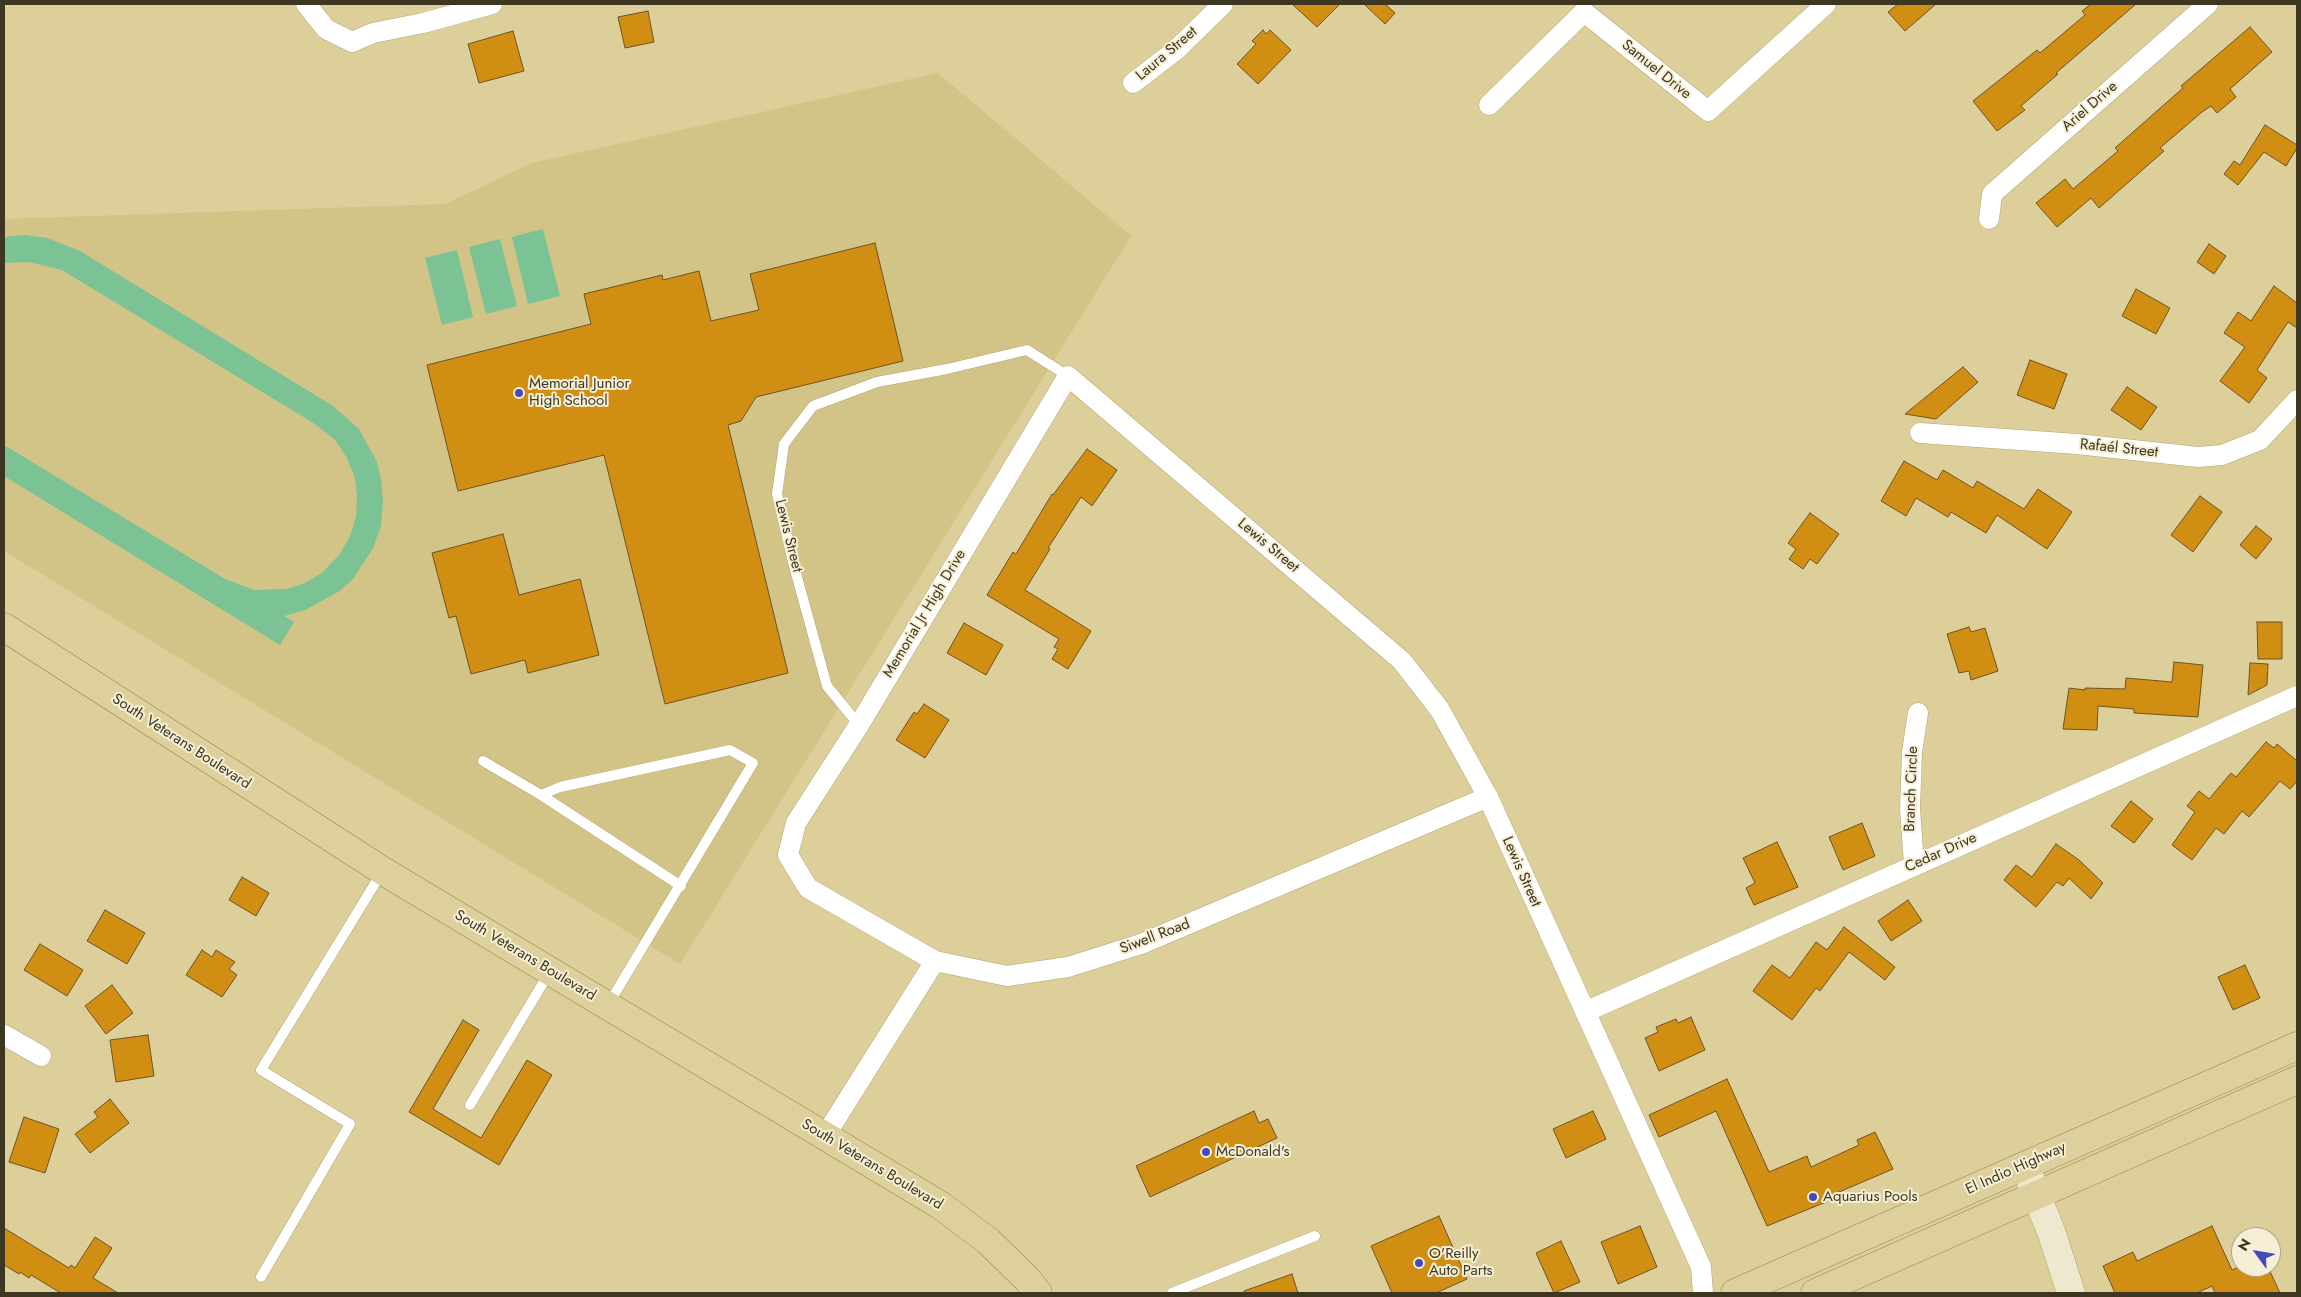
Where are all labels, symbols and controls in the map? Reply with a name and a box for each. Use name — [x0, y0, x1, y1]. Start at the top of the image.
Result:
street label: Laura Street — [1133, 23, 1201, 85]
street label: Samuel Drive — [1618, 37, 1694, 103]
street label: Ariel Drive — [2058, 78, 2122, 136]
place label: Memorial Junior High School — [529, 375, 630, 410]
marker: Memorial Junior High School — [513, 387, 525, 399]
street label: Rafaél Street — [2079, 436, 2159, 462]
street label: Lewis Street — [770, 498, 806, 574]
street label: Lewis Street — [1234, 515, 1302, 577]
street label: Memorial Jr High Drive — [880, 547, 970, 681]
street label: South Veterans Boulevard — [108, 690, 254, 794]
street label: Branch Circle — [1902, 746, 1922, 832]
street label: Cedar Drive — [1902, 829, 1980, 877]
street label: Lewis Street — [1498, 834, 1544, 910]
street label: South Veterans Boulevard — [451, 907, 599, 1005]
street label: Siwell Road — [1117, 915, 1193, 959]
street label: South Veterans Boulevard — [798, 1116, 946, 1214]
street label: El Indio Highway — [1963, 1139, 2069, 1199]
place label: McDonald's — [1216, 1143, 1290, 1161]
marker: McDonald's — [1200, 1146, 1212, 1158]
place label: Aquarius Pools — [1823, 1188, 1918, 1206]
marker: Aquarius Pools — [1807, 1191, 1819, 1203]
north arrow — [2231, 1227, 2281, 1277]
text: N — [2233, 1235, 2256, 1255]
place label: O'Reilly Auto Parts — [1429, 1245, 1493, 1280]
marker: O'Reilly Auto Parts — [1413, 1257, 1425, 1269]

